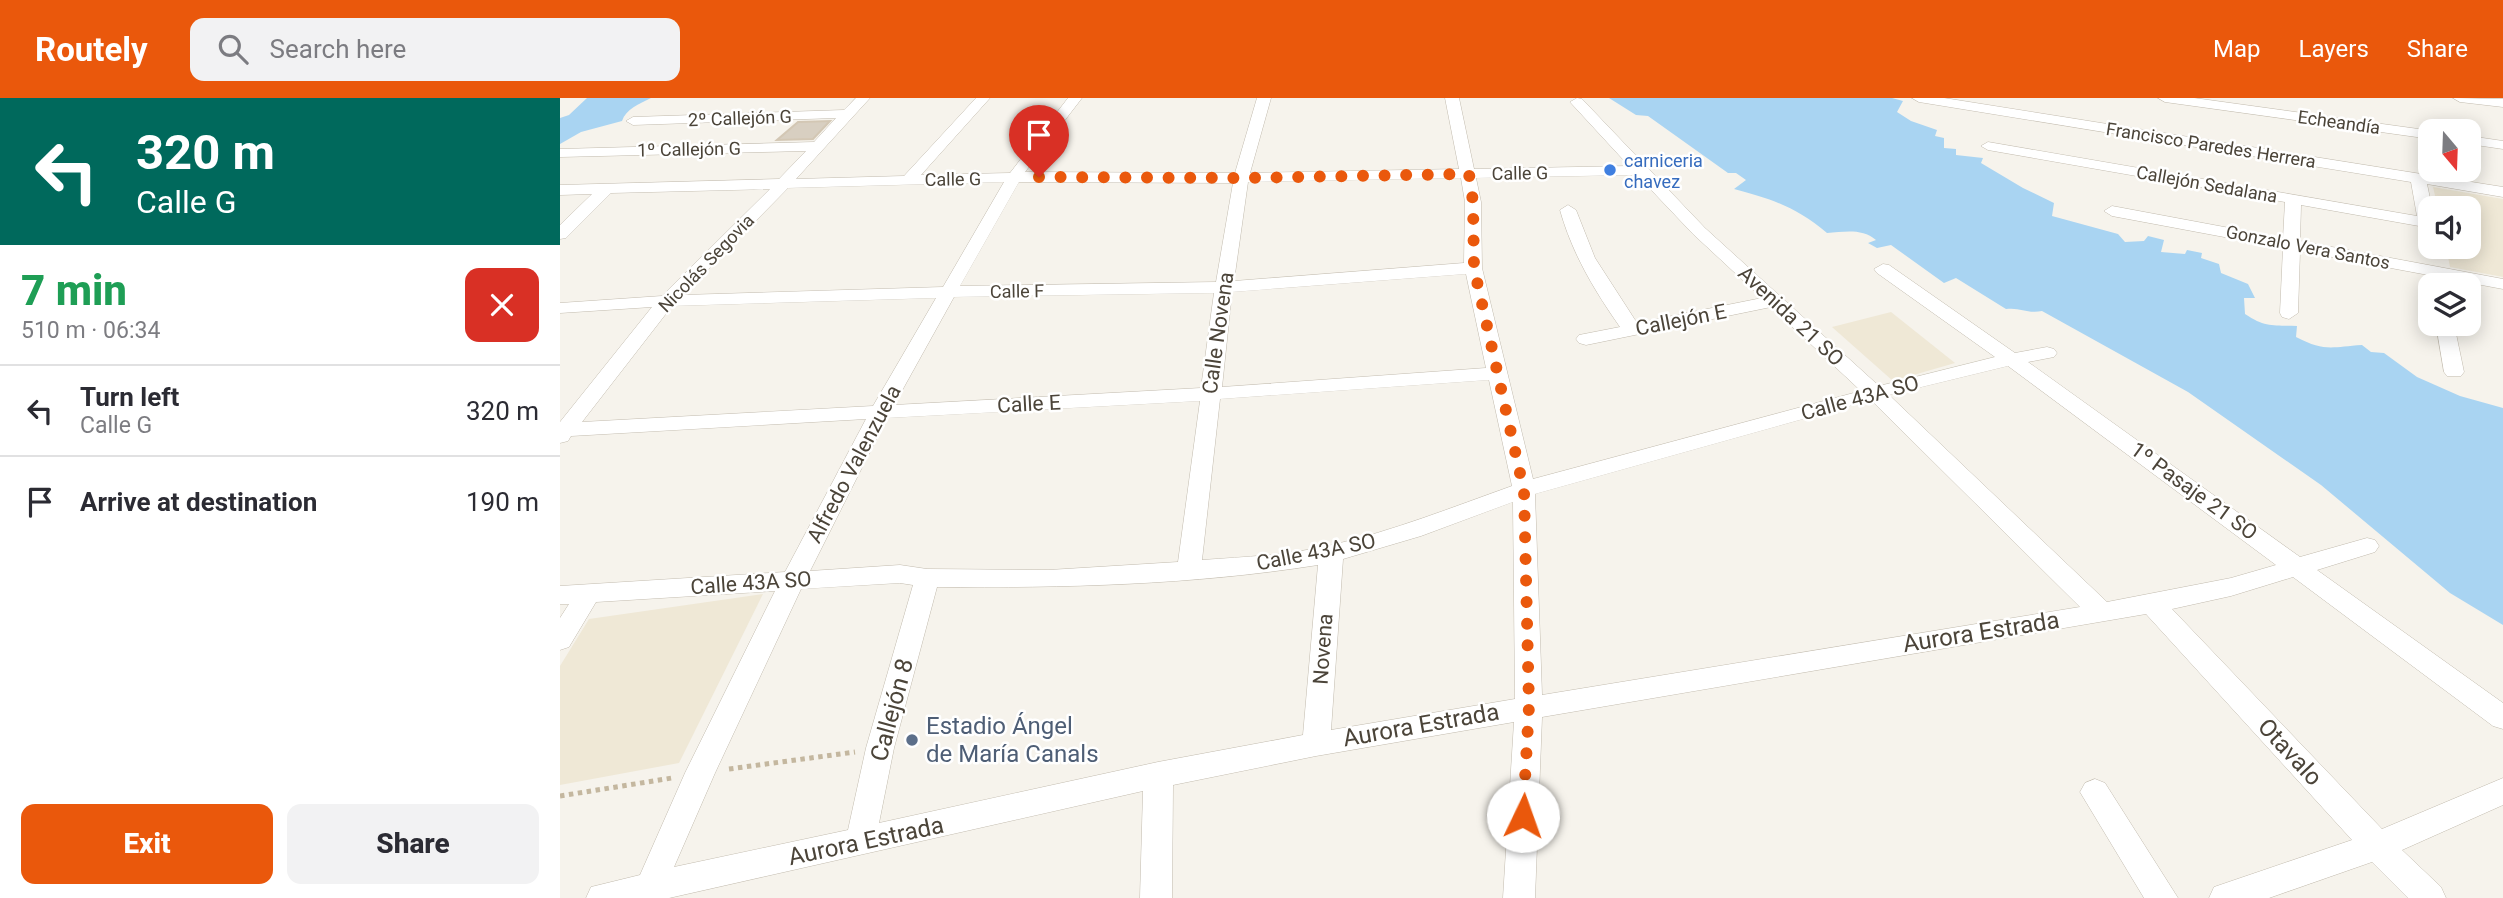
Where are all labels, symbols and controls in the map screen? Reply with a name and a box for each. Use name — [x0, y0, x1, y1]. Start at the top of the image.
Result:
search box — [190, 18, 680, 81]
text: Routely — [35, 30, 148, 69]
icon: search — [214, 30, 252, 68]
text: Search here — [270, 34, 406, 64]
text: Map — [2213, 35, 2261, 63]
text: Layers — [2299, 35, 2369, 63]
text: Share — [2407, 35, 2468, 63]
pin — [1009, 105, 1069, 177]
street label: 2º Callejón G — [688, 106, 792, 130]
street label: Echeandía — [2296, 106, 2382, 138]
icon: arrive — [1020, 116, 1058, 154]
street label: Francisco Paredes Herrera — [2105, 118, 2317, 172]
north arrow — [2418, 119, 2482, 182]
map controls — [2418, 119, 2481, 336]
text: 320 m — [136, 124, 275, 181]
icon: left — [21, 126, 112, 217]
street label: 1º Callejón G — [637, 138, 741, 160]
place label: carniceria chavez — [1624, 150, 1703, 192]
street label: Callejón Sedalana — [2135, 161, 2279, 207]
street label: Calle G — [1492, 162, 1548, 184]
marker: carniceria chavez — [1602, 162, 1618, 178]
street label: Calle G — [925, 168, 981, 190]
text: Calle G — [136, 183, 237, 221]
button: sound — [2418, 196, 2481, 259]
street label: Nicolás Segovia — [654, 210, 758, 316]
street label: Gonzalo Vera Santos — [2224, 221, 2392, 273]
street label: Avenida 21 SO — [1733, 261, 1849, 371]
text: 7 min — [21, 266, 127, 315]
button: close — [465, 268, 539, 342]
street label: Calle Novena — [1198, 271, 1238, 395]
button: layers — [2418, 273, 2481, 336]
street label: Calle F — [990, 280, 1044, 302]
street label: Callejón E — [1633, 299, 1729, 341]
text: 510 m · 06:34 — [21, 317, 160, 344]
street label: Calle 43A SO — [1798, 371, 1922, 425]
street label: Alfredo Valenzuela — [802, 381, 906, 547]
text: Turn left — [80, 382, 179, 412]
street label: Calle E — [997, 390, 1061, 418]
icon: left — [21, 392, 59, 430]
text: 320 m — [466, 396, 539, 426]
text: Calle G — [80, 412, 152, 439]
street label: 1º Pasaje 21 SO — [2126, 437, 2262, 545]
icon: arrive — [21, 483, 59, 521]
text: Arrive at destination — [80, 487, 317, 517]
text: 190 m — [466, 487, 539, 517]
street label: Calle 43A SO — [1254, 529, 1378, 575]
street label: Calle 43A SO — [690, 567, 812, 599]
street label: Aurora Estrada — [1901, 606, 2061, 658]
street label: Novena — [1309, 613, 1337, 685]
street label: Callejón 8 — [865, 656, 919, 764]
street label: Aurora Estrada — [1341, 697, 1501, 753]
place label: Estadio Ángel de María Canals — [926, 712, 1099, 768]
street label: Otavalo — [2252, 713, 2328, 791]
marker: Estadio Ángel de María Canals — [904, 732, 920, 748]
position arrow — [1486, 779, 1560, 853]
button: Exit — [21, 804, 273, 884]
button: Share — [287, 804, 539, 884]
street label: Aurora Estrada — [786, 811, 946, 871]

